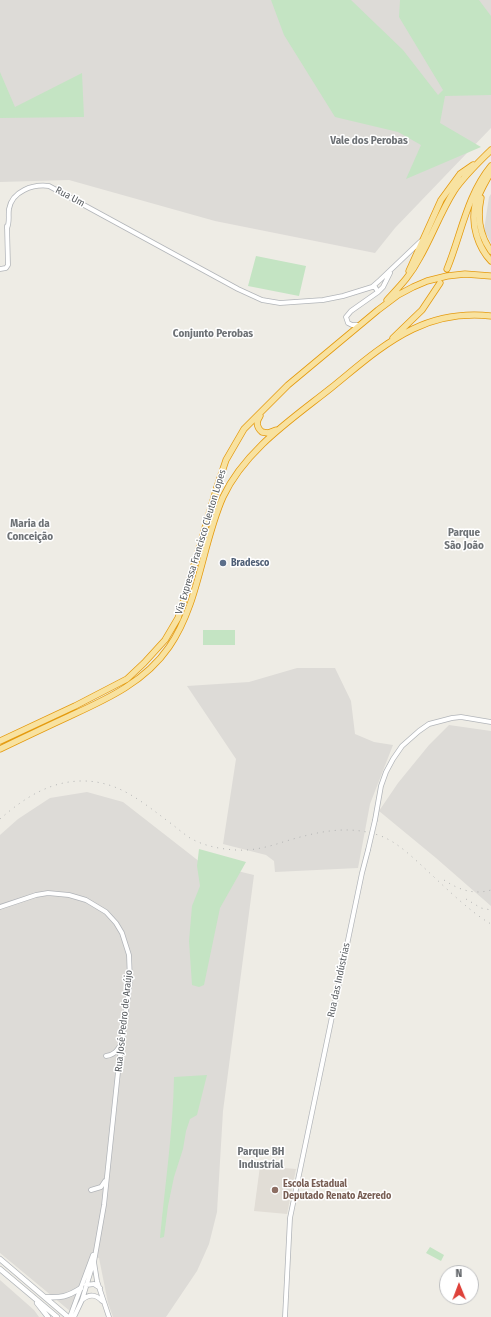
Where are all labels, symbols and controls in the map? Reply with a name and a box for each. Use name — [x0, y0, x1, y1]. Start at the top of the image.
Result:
district label: Vale dos Perobas — [330, 134, 408, 148]
street label: Rua Um — [53, 184, 87, 210]
district label: Conjunto Perobas — [173, 327, 253, 341]
street label: Via Expressa Francisco Cleuton Lopes — [173, 468, 229, 616]
district label: Maria da Conceição — [7, 517, 53, 543]
district label: Parque São João — [444, 526, 484, 552]
place label: Bradesco — [231, 557, 269, 569]
marker: Bradesco — [218, 558, 228, 568]
street label: Rua das Indústrias — [325, 942, 353, 1018]
street label: Rua José Pedro de Araújo — [113, 969, 135, 1073]
district label: Parque BH Industrial — [238, 1145, 284, 1171]
place label: Escola Estadual Deputado Renato Azeredo — [283, 1178, 391, 1202]
marker: Escola Estadual Deputado Renato Azeredo — [270, 1185, 280, 1195]
north arrow — [439, 1265, 479, 1305]
text: N — [455, 1267, 462, 1280]

